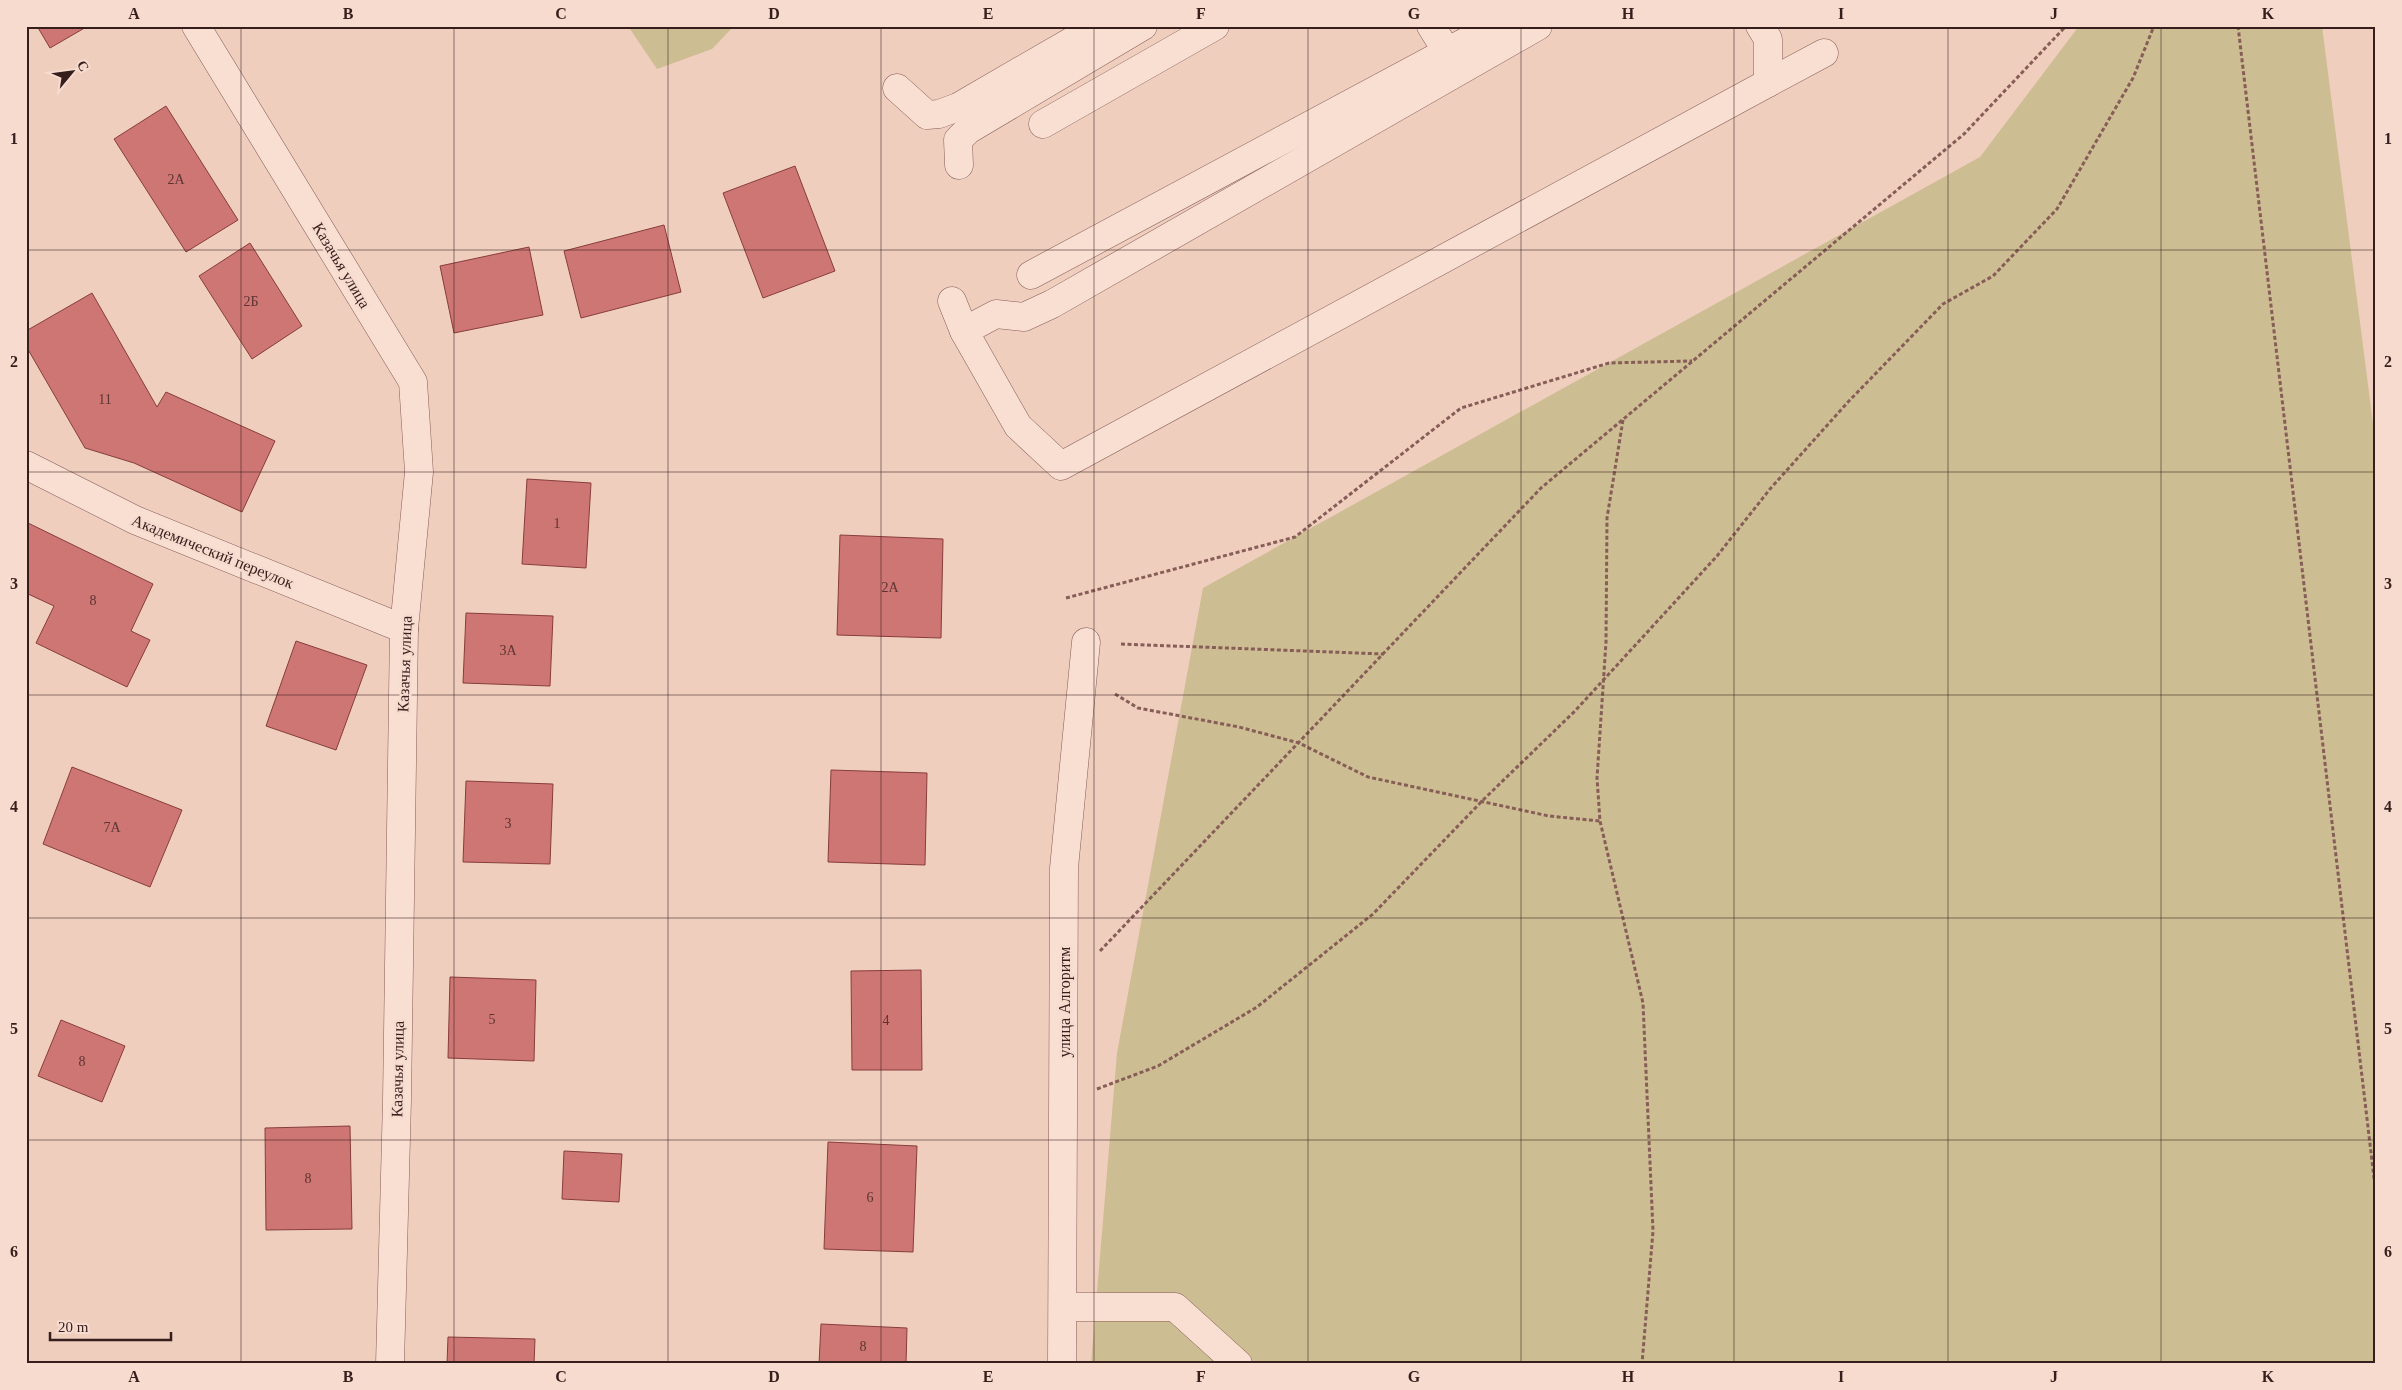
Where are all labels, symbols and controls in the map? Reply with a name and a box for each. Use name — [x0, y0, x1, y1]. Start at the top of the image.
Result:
text: A — [128, 5, 140, 22]
text: B — [343, 5, 354, 22]
text: C — [555, 5, 567, 22]
text: D — [768, 5, 780, 22]
text: E — [983, 5, 993, 22]
text: F — [1196, 5, 1206, 22]
text: G — [1408, 5, 1421, 22]
text: H — [1622, 5, 1635, 22]
text: I — [1838, 5, 1844, 22]
text: J — [2050, 5, 2058, 22]
text: K — [2262, 5, 2275, 22]
north arrow — [48, 48, 98, 98]
text: С — [74, 58, 92, 74]
text: 1 — [10, 130, 18, 147]
text: 1 — [2384, 130, 2392, 147]
house number: 2А — [167, 172, 185, 187]
street label: Казачья улица — [309, 219, 374, 312]
house number: 2Б — [243, 294, 259, 309]
text: 2 — [10, 353, 18, 370]
text: 2 — [2384, 353, 2392, 370]
house number: 11 — [98, 392, 112, 407]
street label: Академический переулок — [129, 511, 296, 593]
house number: 1 — [554, 516, 561, 531]
text: 3 — [10, 575, 18, 592]
text: 3 — [2384, 575, 2392, 592]
house number: 2А — [881, 580, 899, 595]
house number: 8 — [90, 593, 97, 608]
street label: Казачья улица — [394, 615, 416, 713]
house number: 3А — [499, 643, 517, 658]
text: 4 — [10, 798, 18, 815]
text: 4 — [2384, 798, 2392, 815]
house number: 3 — [505, 816, 512, 831]
house number: 7А — [103, 820, 121, 835]
street label: улица Алгоритм — [1056, 947, 1074, 1057]
house number: 5 — [489, 1012, 496, 1027]
house number: 4 — [883, 1013, 890, 1028]
text: 5 — [10, 1020, 18, 1037]
text: 5 — [2384, 1020, 2392, 1037]
street label: Казачья улица — [388, 1021, 408, 1117]
house number: 8 — [79, 1054, 86, 1069]
house number: 8 — [305, 1171, 312, 1186]
house number: 6 — [867, 1190, 874, 1205]
text: 6 — [10, 1243, 18, 1260]
text: 6 — [2384, 1243, 2392, 1260]
scale bar — [50, 1310, 171, 1342]
text: 20 m — [58, 1319, 89, 1335]
house number: 8 — [860, 1339, 867, 1354]
text: A — [128, 1368, 140, 1385]
text: B — [343, 1368, 354, 1385]
text: C — [555, 1368, 567, 1385]
text: D — [768, 1368, 780, 1385]
text: E — [983, 1368, 993, 1385]
text: F — [1196, 1368, 1206, 1385]
text: G — [1408, 1368, 1421, 1385]
text: H — [1622, 1368, 1635, 1385]
text: I — [1838, 1368, 1844, 1385]
text: J — [2050, 1368, 2058, 1385]
text: K — [2262, 1368, 2275, 1385]

